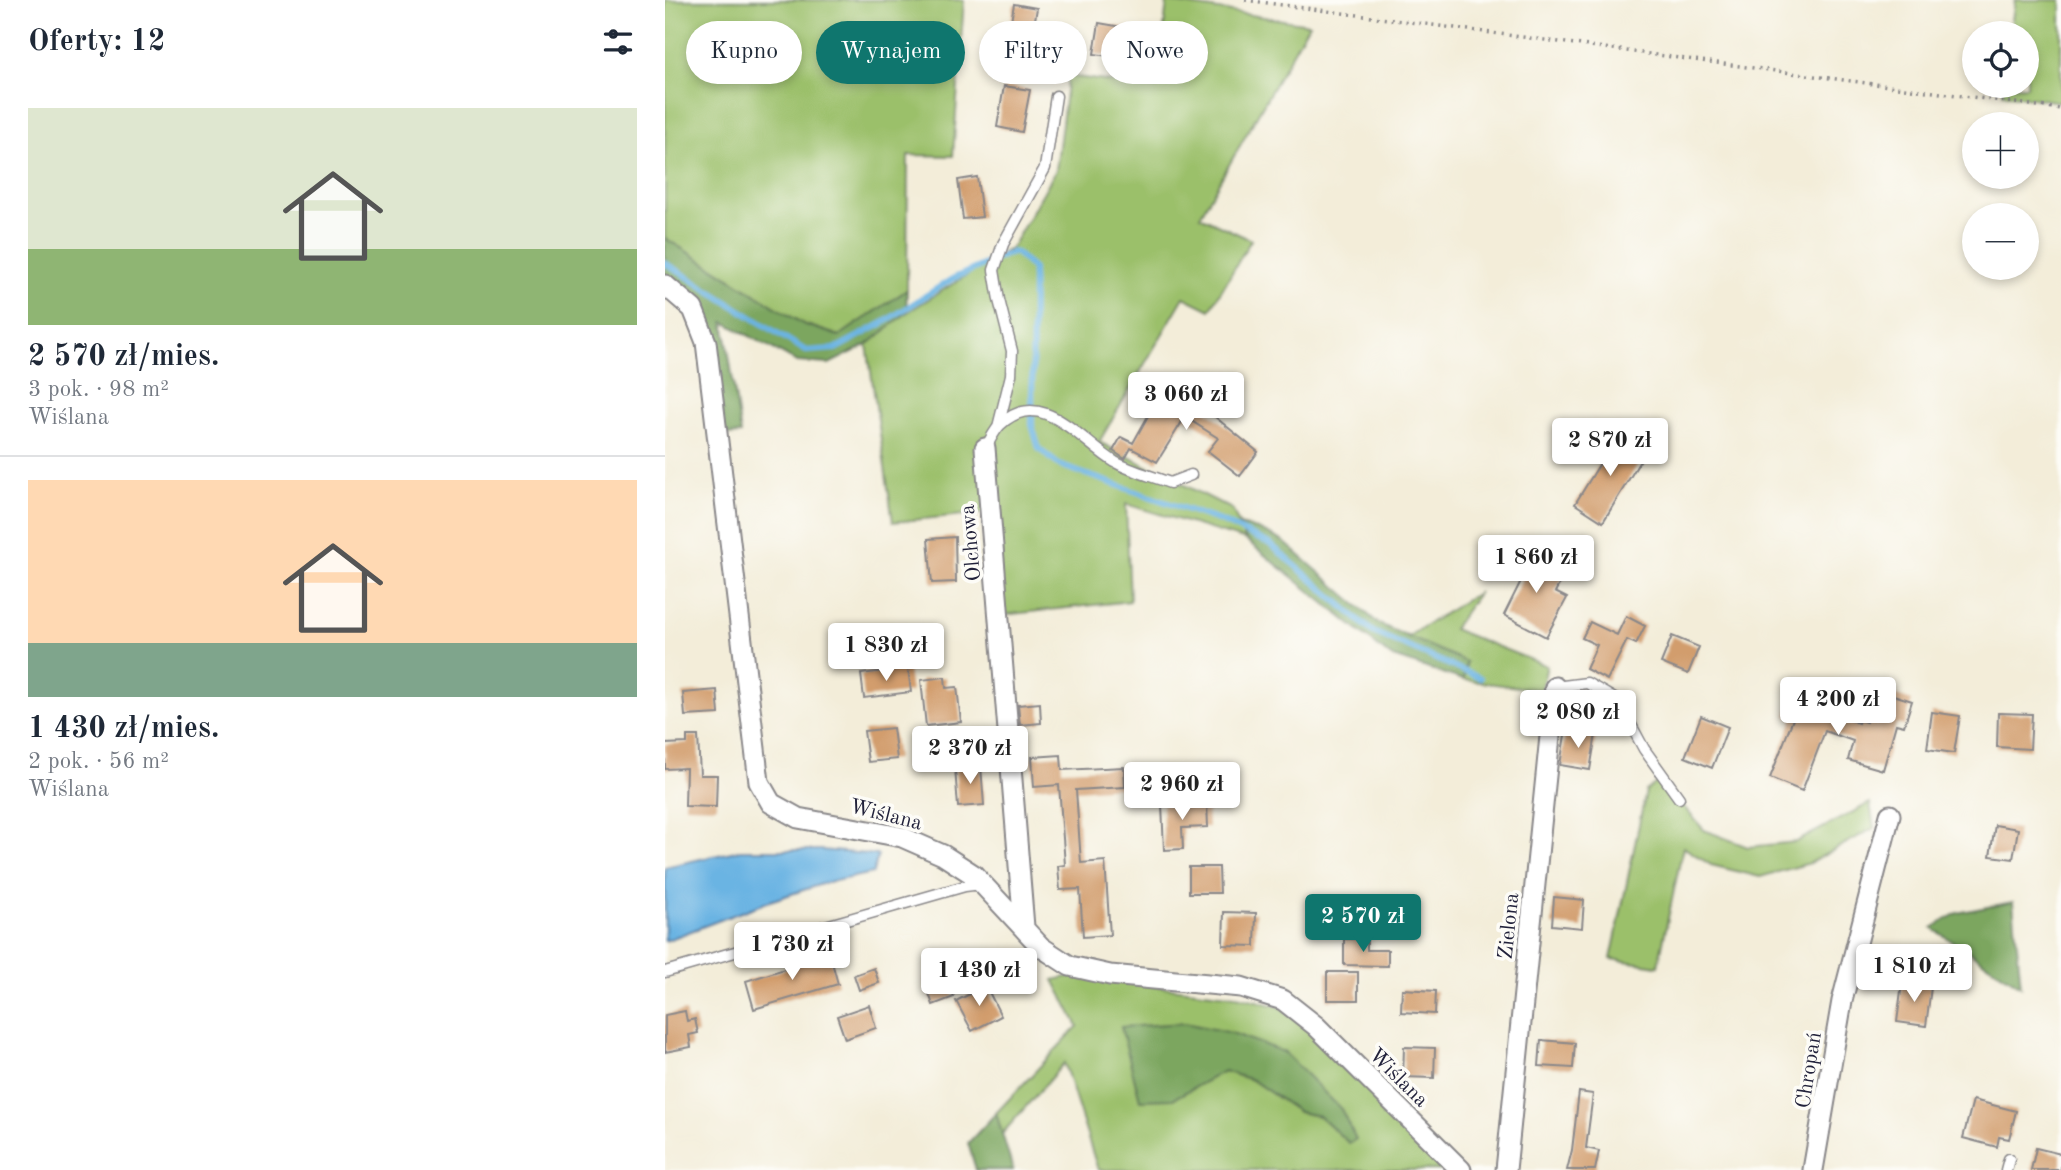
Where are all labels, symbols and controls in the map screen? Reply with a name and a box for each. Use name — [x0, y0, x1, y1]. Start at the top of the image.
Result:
chip: Kupno — [686, 21, 802, 84]
chip: Wynajem — [816, 21, 965, 84]
chip: Filtry — [979, 21, 1087, 84]
chip: Nowe — [1101, 21, 1208, 84]
map controls — [1962, 21, 2039, 280]
button: locate — [1962, 21, 2039, 98]
icon: filters — [599, 23, 637, 61]
text: Oferty: 12 — [28, 27, 165, 57]
button: + — [1962, 112, 2039, 189]
icon: home — [270, 153, 396, 279]
button: − — [1962, 203, 2039, 280]
text: 2 570 zł/mies. — [28, 342, 219, 372]
pin: 3 060 zł — [1114, 372, 1258, 432]
text: 3 pok. · 98 m² — [28, 378, 169, 401]
text: 3 060 zł — [1144, 383, 1228, 406]
text: Wiślana — [28, 406, 109, 429]
pin: 2 870 zł — [1538, 419, 1682, 478]
text: 2 870 zł — [1568, 429, 1652, 452]
street label: Olchowa — [958, 504, 985, 582]
icon: home — [270, 525, 396, 651]
pin: 1 860 zł — [1464, 536, 1608, 595]
text: 1 860 zł — [1494, 546, 1578, 569]
pin: 1 830 zł — [814, 624, 958, 683]
text: 1 830 zł — [844, 634, 928, 657]
pin: 4 200 zł — [1766, 678, 1910, 737]
text: 4 200 zł — [1796, 688, 1880, 711]
pin: 2 080 zł — [1506, 690, 1650, 750]
text: 2 080 zł — [1536, 701, 1620, 724]
text: 1 430 zł/mies. — [28, 714, 219, 744]
pin: 2 370 zł — [898, 726, 1042, 786]
text: 2 370 zł — [928, 737, 1012, 760]
text: 2 pok. · 56 m² — [28, 750, 169, 773]
pin: 2 960 zł — [1110, 762, 1254, 822]
text: 2 960 zł — [1140, 773, 1224, 796]
text: Wiślana — [28, 778, 109, 801]
street label: Wiślana — [847, 796, 924, 835]
street label: Zielona — [1496, 892, 1523, 960]
pin: 2 570 zł — [1291, 894, 1435, 954]
text: 2 570 zł — [1321, 905, 1405, 928]
pin: 1 730 zł — [720, 922, 864, 982]
text: 1 730 zł — [750, 933, 834, 956]
pin: 1 810 zł — [1842, 944, 1986, 1004]
pin: 1 430 zł — [907, 948, 1051, 1008]
text: 1 810 zł — [1872, 955, 1956, 978]
text: 1 430 zł — [937, 959, 1021, 982]
street label: Chropań — [1793, 1031, 1826, 1110]
street label: Wiślana — [1364, 1044, 1432, 1112]

